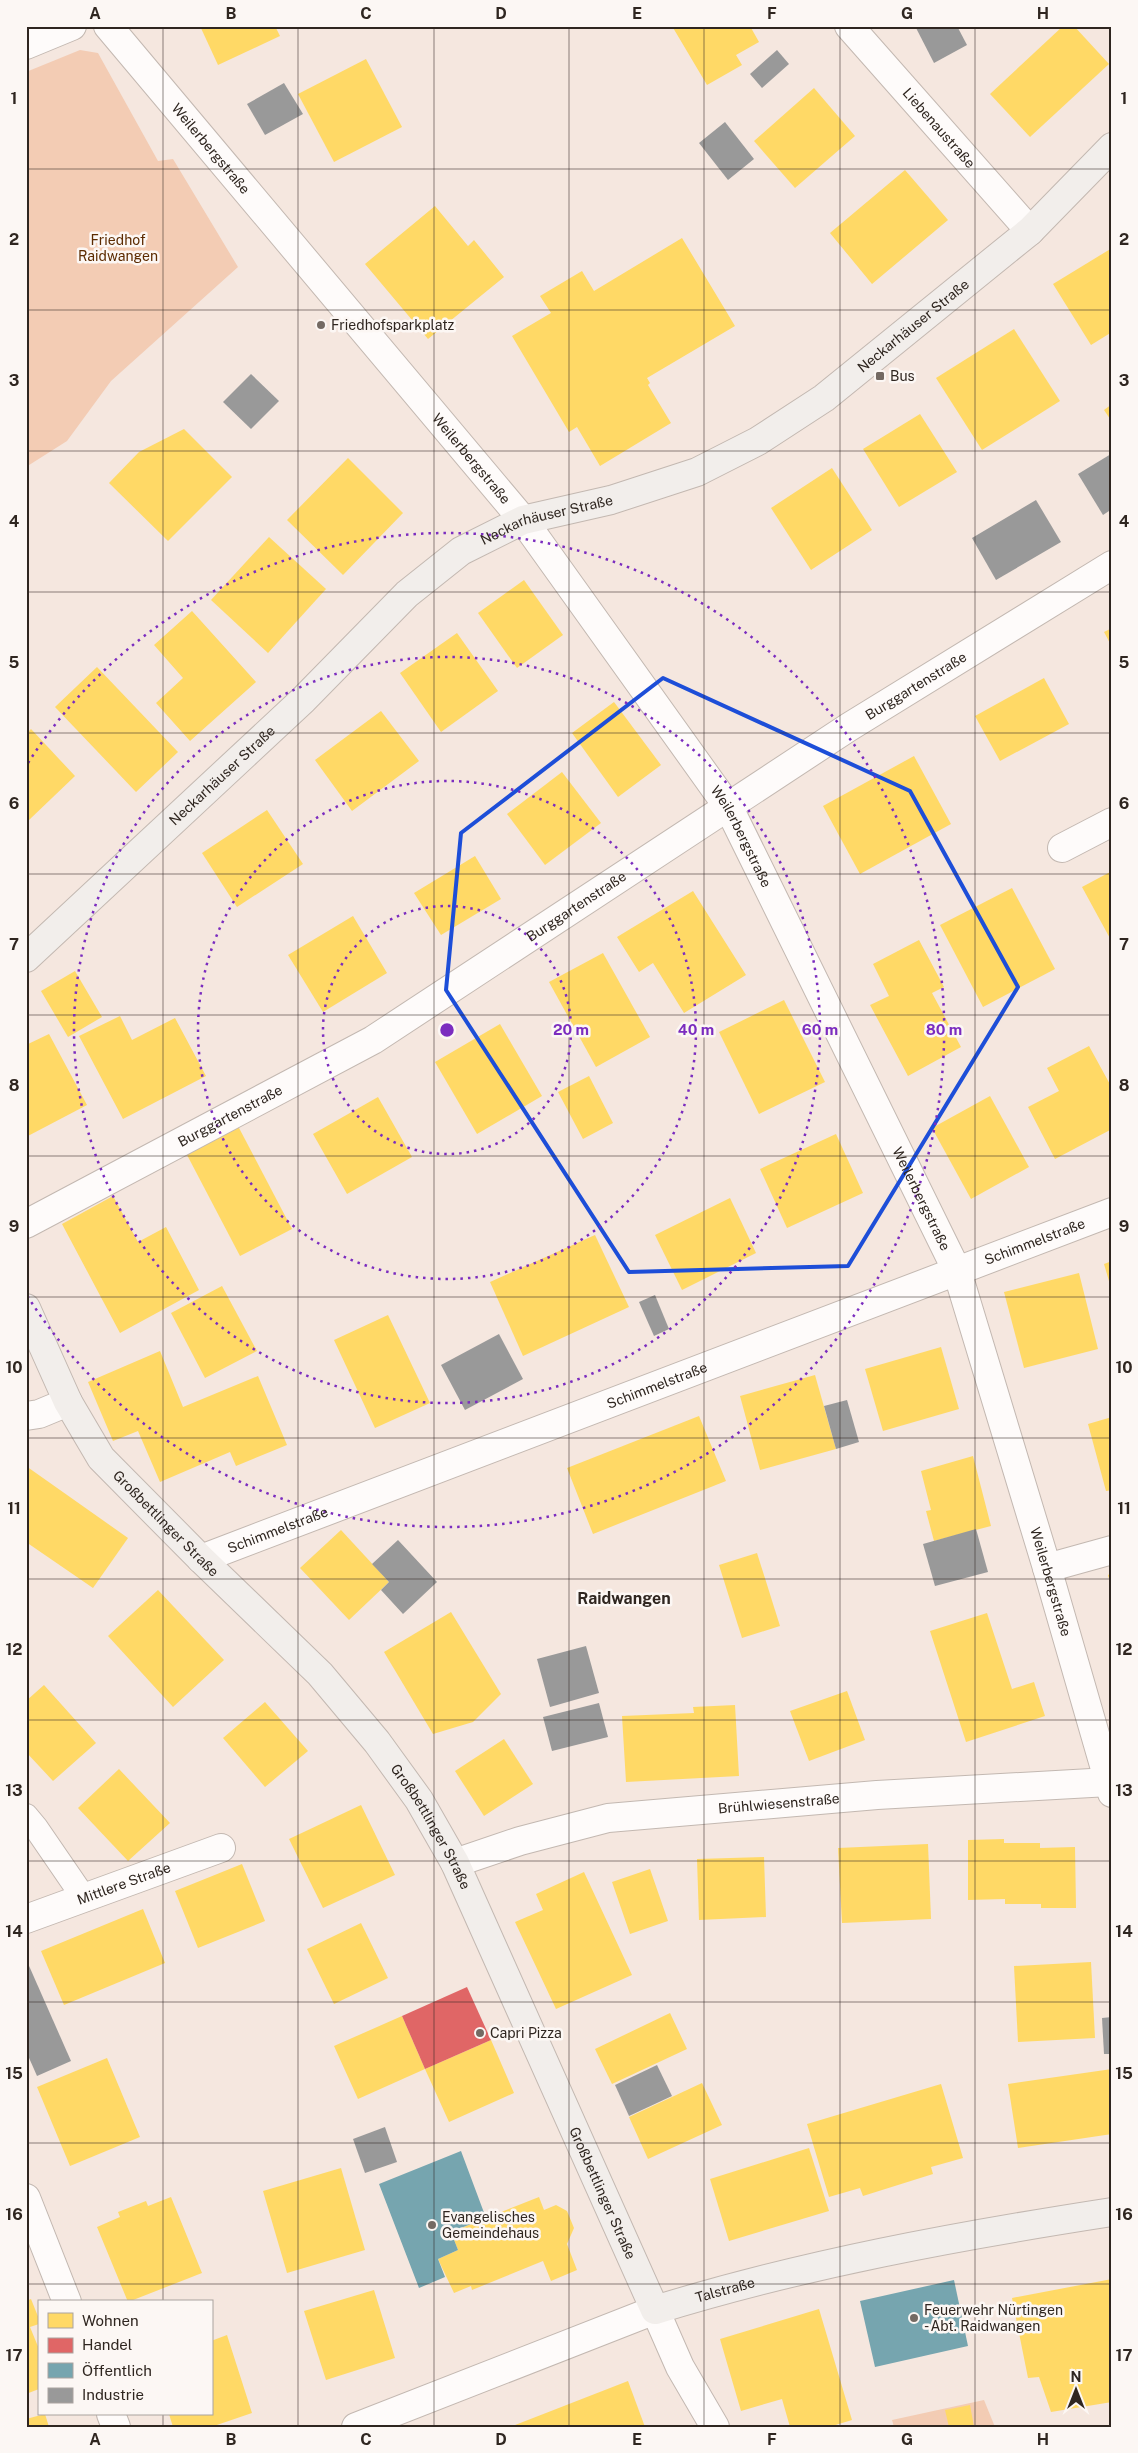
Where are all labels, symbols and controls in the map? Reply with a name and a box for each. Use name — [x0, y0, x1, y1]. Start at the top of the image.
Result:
text: A — [89, 4, 101, 23]
text: B — [226, 4, 237, 23]
text: C — [360, 4, 372, 23]
text: D — [495, 4, 507, 23]
text: E — [632, 4, 642, 23]
text: F — [767, 4, 777, 23]
text: G — [901, 4, 913, 23]
text: H — [1037, 4, 1049, 23]
street label: Liebenaustraße — [899, 85, 979, 171]
text: 1 — [11, 89, 17, 108]
text: 1 — [1121, 89, 1127, 108]
street label: Weilerbergstraße — [168, 100, 253, 197]
text: 2 — [9, 230, 19, 249]
text: 2 — [1119, 230, 1129, 249]
park label: Friedhof Raidwangen — [78, 232, 158, 264]
street label: Neckarhäuser Straße — [854, 276, 972, 376]
place label: Friedhofsparkplatz — [331, 317, 455, 333]
marker: Friedhofsparkplatz — [315, 319, 327, 331]
place label: Bus — [890, 368, 915, 384]
marker: Bus — [874, 370, 886, 382]
text: 3 — [9, 371, 19, 390]
text: 3 — [1119, 371, 1129, 390]
street label: Weilerbergstraße — [429, 410, 514, 507]
street label: Neckarhäuser Straße — [478, 492, 614, 548]
text: 4 — [9, 512, 20, 531]
text: 4 — [1119, 512, 1130, 531]
street label: Burggartenstraße — [862, 649, 969, 723]
text: 5 — [9, 653, 20, 672]
text: 5 — [1119, 653, 1130, 672]
street label: Neckarhäuser Straße — [166, 722, 278, 828]
street label: Weilerbergstraße — [707, 782, 775, 890]
text: 6 — [9, 794, 19, 813]
text: 6 — [1119, 794, 1129, 813]
street label: Burggartenstraße — [523, 868, 629, 945]
text: 7 — [9, 935, 19, 954]
text: 7 — [1119, 935, 1129, 954]
centre of rings — [438, 1021, 456, 1039]
text: 20 m — [553, 1021, 589, 1038]
text: 40 m — [678, 1021, 714, 1038]
text: 60 m — [802, 1021, 838, 1038]
text: 80 m — [926, 1021, 962, 1038]
text: 8 — [9, 1076, 20, 1095]
text: 8 — [1119, 1076, 1130, 1095]
street label: Burggartenstraße — [175, 1082, 285, 1150]
street label: Weilerbergstraße — [889, 1145, 954, 1253]
street label: Schimmelstraße — [982, 1215, 1087, 1268]
text: 9 — [9, 1217, 19, 1236]
text: 9 — [1119, 1217, 1129, 1236]
text: 10 — [5, 1358, 23, 1377]
text: 10 — [1115, 1358, 1133, 1377]
street label: Schimmelstraße — [604, 1359, 710, 1412]
street label: Großbettlinger Straße — [110, 1467, 222, 1580]
text: 11 — [7, 1499, 21, 1518]
text: 11 — [1117, 1499, 1131, 1518]
street label: Schimmelstraße — [225, 1503, 330, 1556]
street label: Weilerbergstraße — [1027, 1525, 1074, 1638]
district label: Raidwangen — [577, 1589, 671, 1608]
text: 12 — [5, 1640, 23, 1659]
text: 12 — [1115, 1640, 1133, 1659]
street label: Großbettlinger Straße — [388, 1761, 474, 1892]
text: 13 — [5, 1781, 23, 1800]
text: 13 — [1115, 1781, 1133, 1800]
street label: Brühlwiesenstraße — [717, 1790, 840, 1817]
street label: Mittlere Straße — [75, 1859, 173, 1908]
text: 14 — [5, 1922, 23, 1941]
text: 14 — [1115, 1922, 1133, 1941]
place label: Capri Pizza — [490, 2025, 562, 2041]
marker: Capri Pizza — [474, 2027, 486, 2039]
text: 15 — [5, 2064, 23, 2083]
text: 15 — [1115, 2064, 1133, 2083]
street label: Großbettlinger Straße — [566, 2125, 639, 2262]
text: 16 — [5, 2205, 23, 2224]
text: 16 — [1115, 2205, 1133, 2224]
place label: Evangelisches Gemeindehaus — [442, 2209, 539, 2241]
marker: Evangelisches Gemeindehaus — [426, 2219, 438, 2231]
street label: Talstraße — [693, 2274, 756, 2306]
legend — [38, 2300, 212, 2416]
place label: Feuerwehr Nürtingen - Abt. Raidwangen — [924, 2302, 1063, 2334]
text: Wohnen — [82, 2312, 139, 2329]
marker: Feuerwehr Nürtingen - Abt. Raidwangen — [908, 2312, 920, 2324]
text: Handel — [82, 2336, 132, 2353]
text: 17 — [6, 2346, 22, 2365]
text: 17 — [1116, 2346, 1132, 2365]
text: Öffentlich — [82, 2361, 152, 2379]
north arrow — [1050, 2366, 1100, 2416]
text: N — [1071, 2369, 1081, 2385]
text: Industrie — [82, 2386, 144, 2403]
text: A — [89, 2430, 101, 2449]
text: B — [226, 2430, 237, 2449]
text: C — [360, 2430, 372, 2449]
text: D — [495, 2430, 507, 2449]
text: E — [632, 2430, 642, 2449]
text: F — [767, 2430, 777, 2449]
text: G — [901, 2430, 913, 2449]
text: H — [1037, 2430, 1049, 2449]

